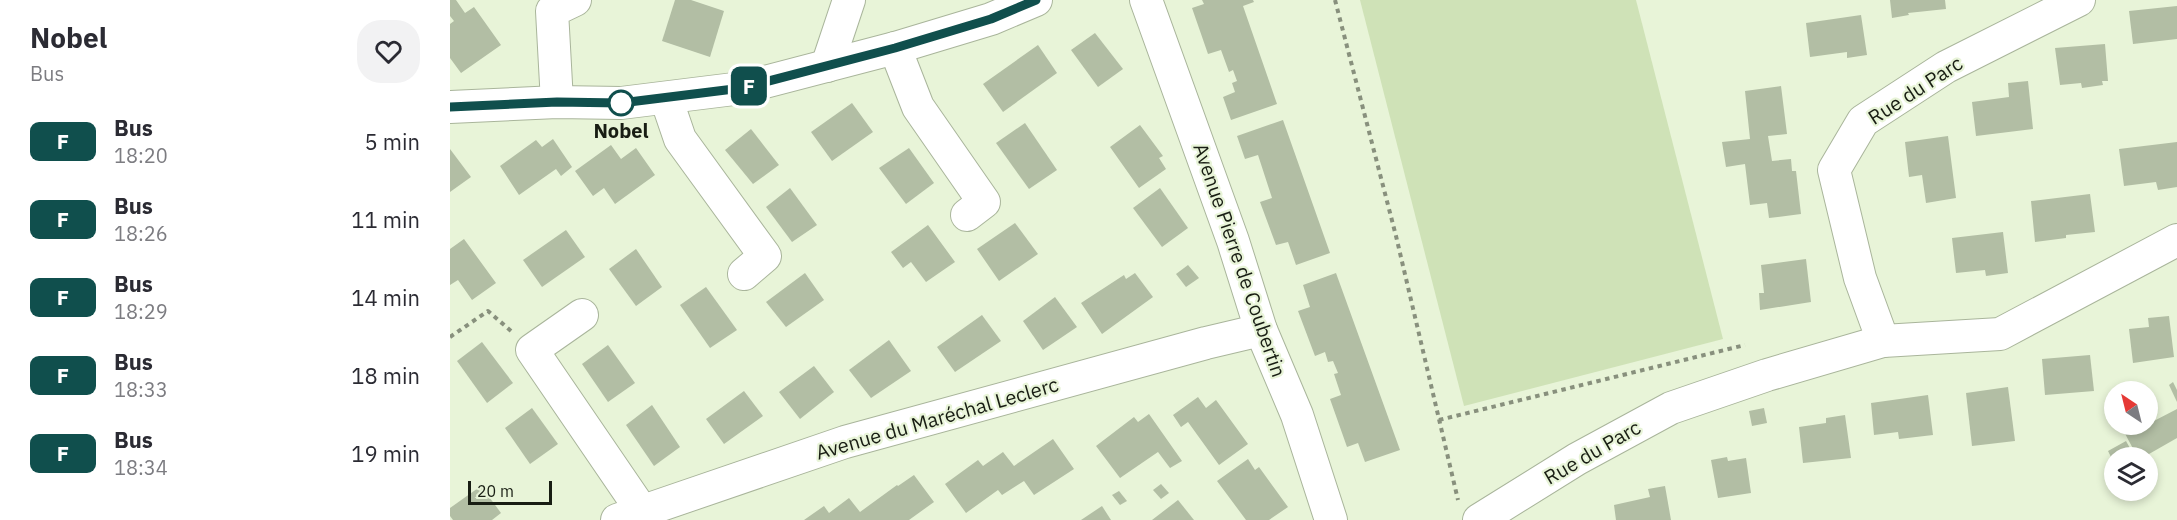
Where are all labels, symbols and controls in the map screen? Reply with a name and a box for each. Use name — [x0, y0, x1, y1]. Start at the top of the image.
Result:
text: Nobel — [30, 19, 107, 56]
button: heart — [357, 20, 420, 83]
street label: Rue du Parc — [1863, 49, 1967, 131]
text: Bus — [30, 60, 64, 87]
line badge: F — [730, 66, 768, 106]
text: F — [743, 72, 755, 100]
marker: Nobel — [608, 90, 634, 116]
text: Bus — [114, 113, 153, 142]
place label: Nobel — [593, 117, 649, 144]
text: F — [57, 127, 69, 155]
text: 5 min — [364, 127, 420, 156]
street label: Avenue Pierre de Coubertin — [1187, 140, 1293, 380]
text: 18:20 — [114, 142, 168, 169]
text: Bus — [114, 191, 153, 220]
text: F — [57, 205, 69, 233]
text: 11 min — [351, 205, 420, 234]
text: 18:26 — [114, 220, 168, 247]
text: Bus — [114, 269, 153, 298]
text: F — [57, 283, 69, 311]
text: 14 min — [351, 283, 420, 312]
text: 18:29 — [114, 298, 168, 325]
text: Bus — [114, 347, 153, 376]
text: F — [57, 361, 69, 389]
text: 18 min — [351, 361, 420, 390]
street label: Avenue du Maréchal Leclerc — [813, 370, 1061, 466]
text: 18:33 — [114, 376, 168, 403]
north arrow — [2104, 381, 2158, 435]
map controls — [2104, 381, 2158, 501]
street label: Rue du Parc — [1539, 413, 1645, 491]
text: Bus — [114, 425, 153, 454]
text: F — [57, 439, 69, 467]
text: 19 min — [351, 439, 420, 468]
button: layers — [2104, 447, 2158, 501]
text: 18:34 — [114, 454, 168, 481]
scale bar — [468, 478, 552, 506]
text: 20 m — [477, 481, 514, 501]

